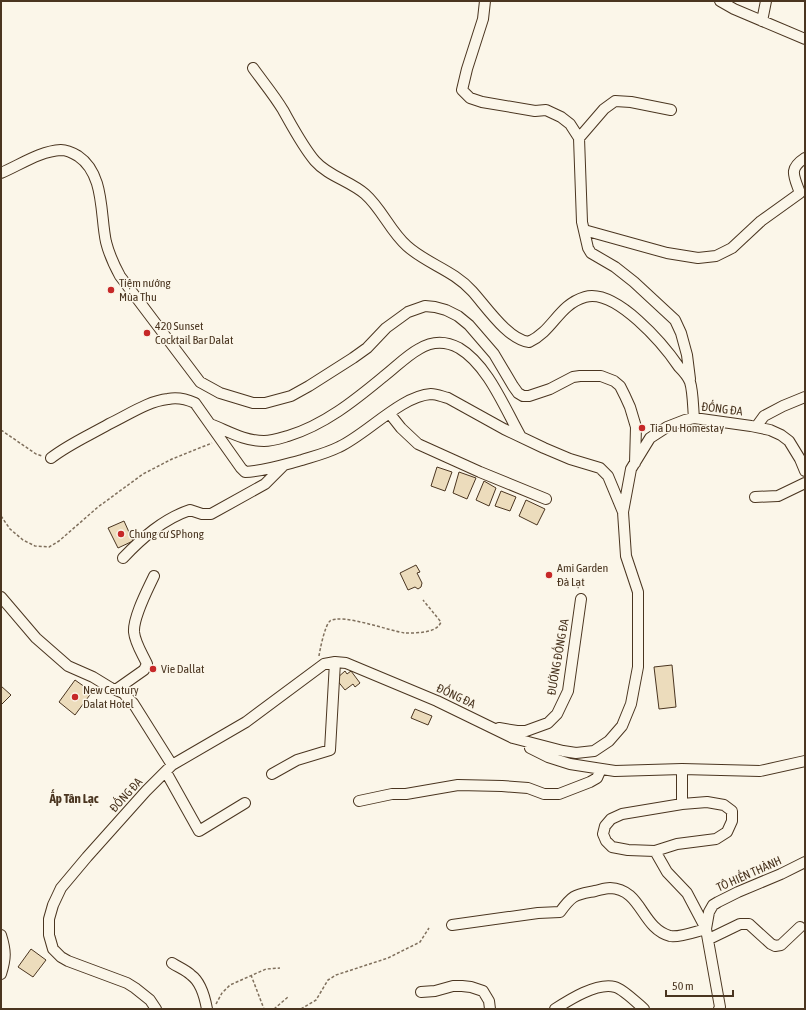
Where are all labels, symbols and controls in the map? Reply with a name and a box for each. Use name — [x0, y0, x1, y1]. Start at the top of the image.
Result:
place label: Tiệm nướng Mùa Thu — [119, 276, 172, 304]
marker: Tiệm nướng Mùa Thu — [106, 285, 116, 295]
place label: 420 Sunset Cocktail Bar Dalat — [155, 319, 234, 347]
marker: 420 Sunset Cocktail Bar Dalat — [142, 328, 152, 338]
street label: ĐỐNG ĐA — [701, 400, 744, 418]
place label: Tia Du Homestay — [650, 421, 724, 435]
marker: Tia Du Homestay — [637, 423, 647, 433]
place label: Chung cư SPhong — [129, 527, 205, 541]
marker: Chung cư SPhong — [116, 529, 126, 539]
place label: Ami Garden Đà Lạt — [557, 561, 608, 589]
marker: Ami Garden Đà Lạt — [544, 570, 554, 580]
street label: ĐƯỜNG ĐỐNG ĐA — [544, 618, 572, 696]
place label: Vie Dallat — [161, 662, 205, 676]
marker: Vie Dallat — [148, 664, 158, 674]
street label: ĐỐNG ĐA — [434, 681, 478, 711]
place label: New Century Dalat Hotel — [83, 683, 139, 711]
marker: New Century Dalat Hotel — [70, 692, 80, 702]
street label: ĐỐNG ĐA — [107, 775, 145, 815]
district label: Ấp Tân Lạc — [48, 789, 99, 806]
street label: TÔ HIẾN THÀNH — [714, 853, 784, 895]
scale bar — [666, 972, 733, 998]
text: 50 m — [672, 979, 694, 993]

